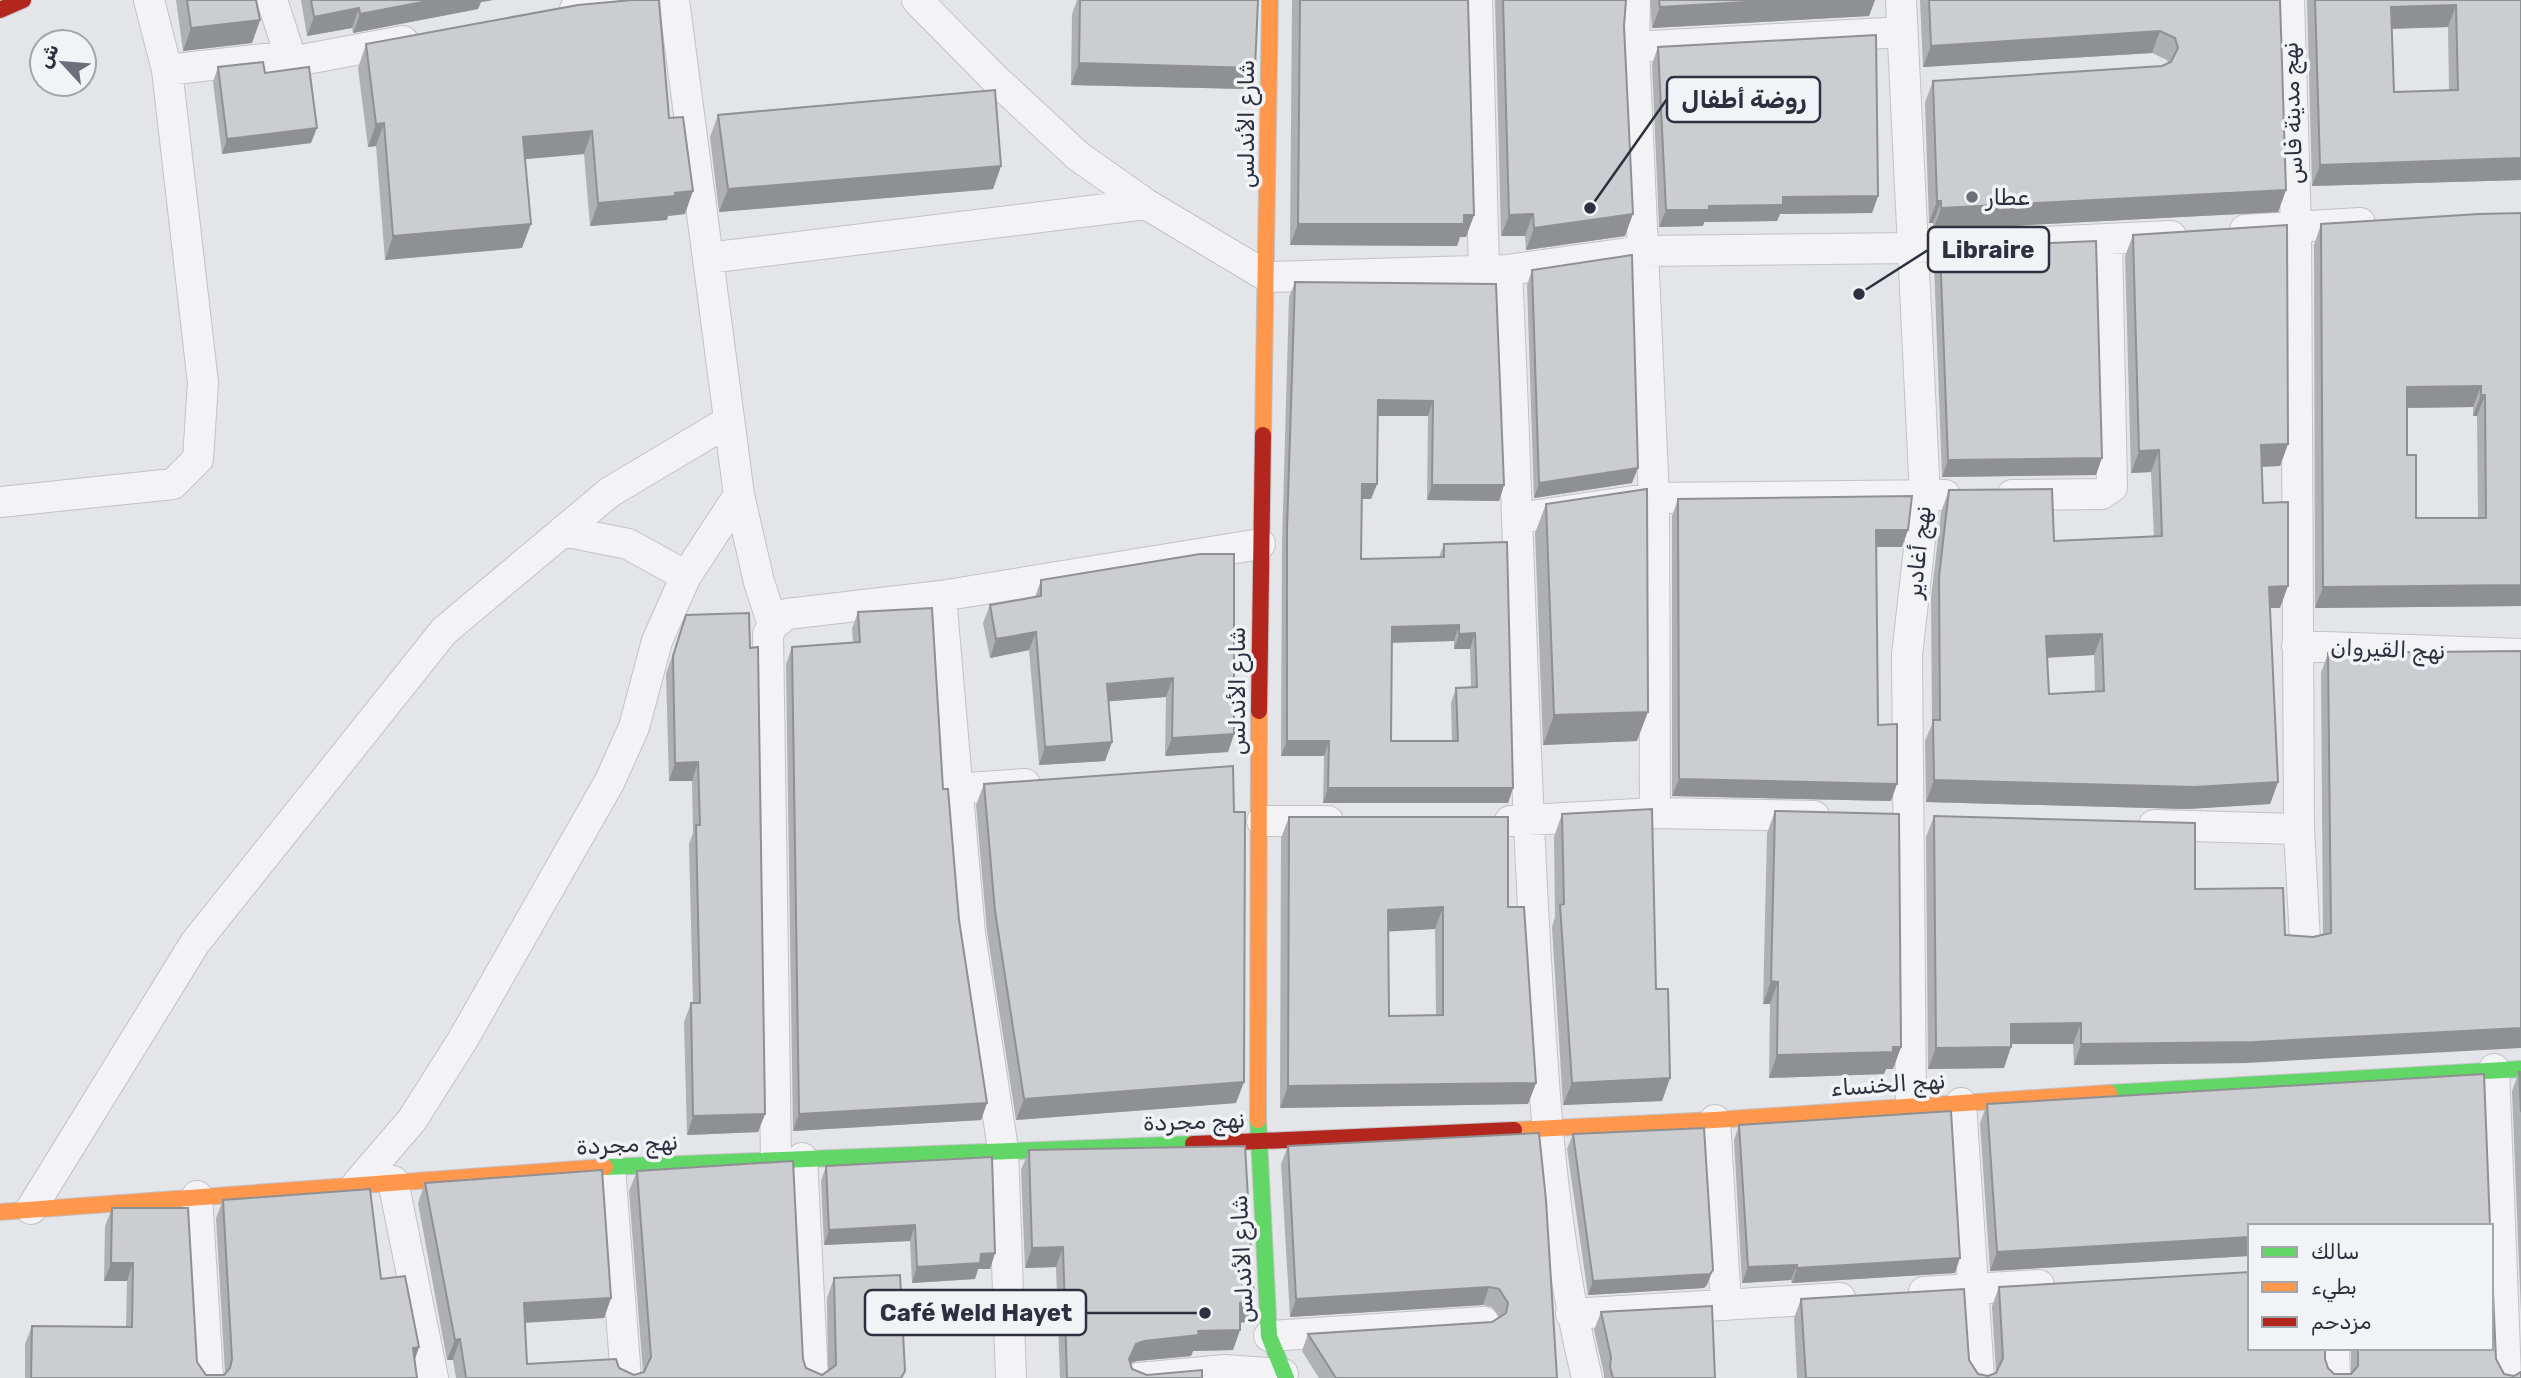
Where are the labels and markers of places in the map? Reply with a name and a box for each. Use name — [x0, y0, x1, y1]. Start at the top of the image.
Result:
callout: روضة أطفال — [1667, 77, 1820, 122]
place label: عطار — [1984, 183, 2030, 211]
marker: عطار — [1964, 189, 1980, 205]
callout: Libraire — [1928, 227, 2049, 272]
callout: Café Weld Hayet — [865, 1290, 1086, 1335]

